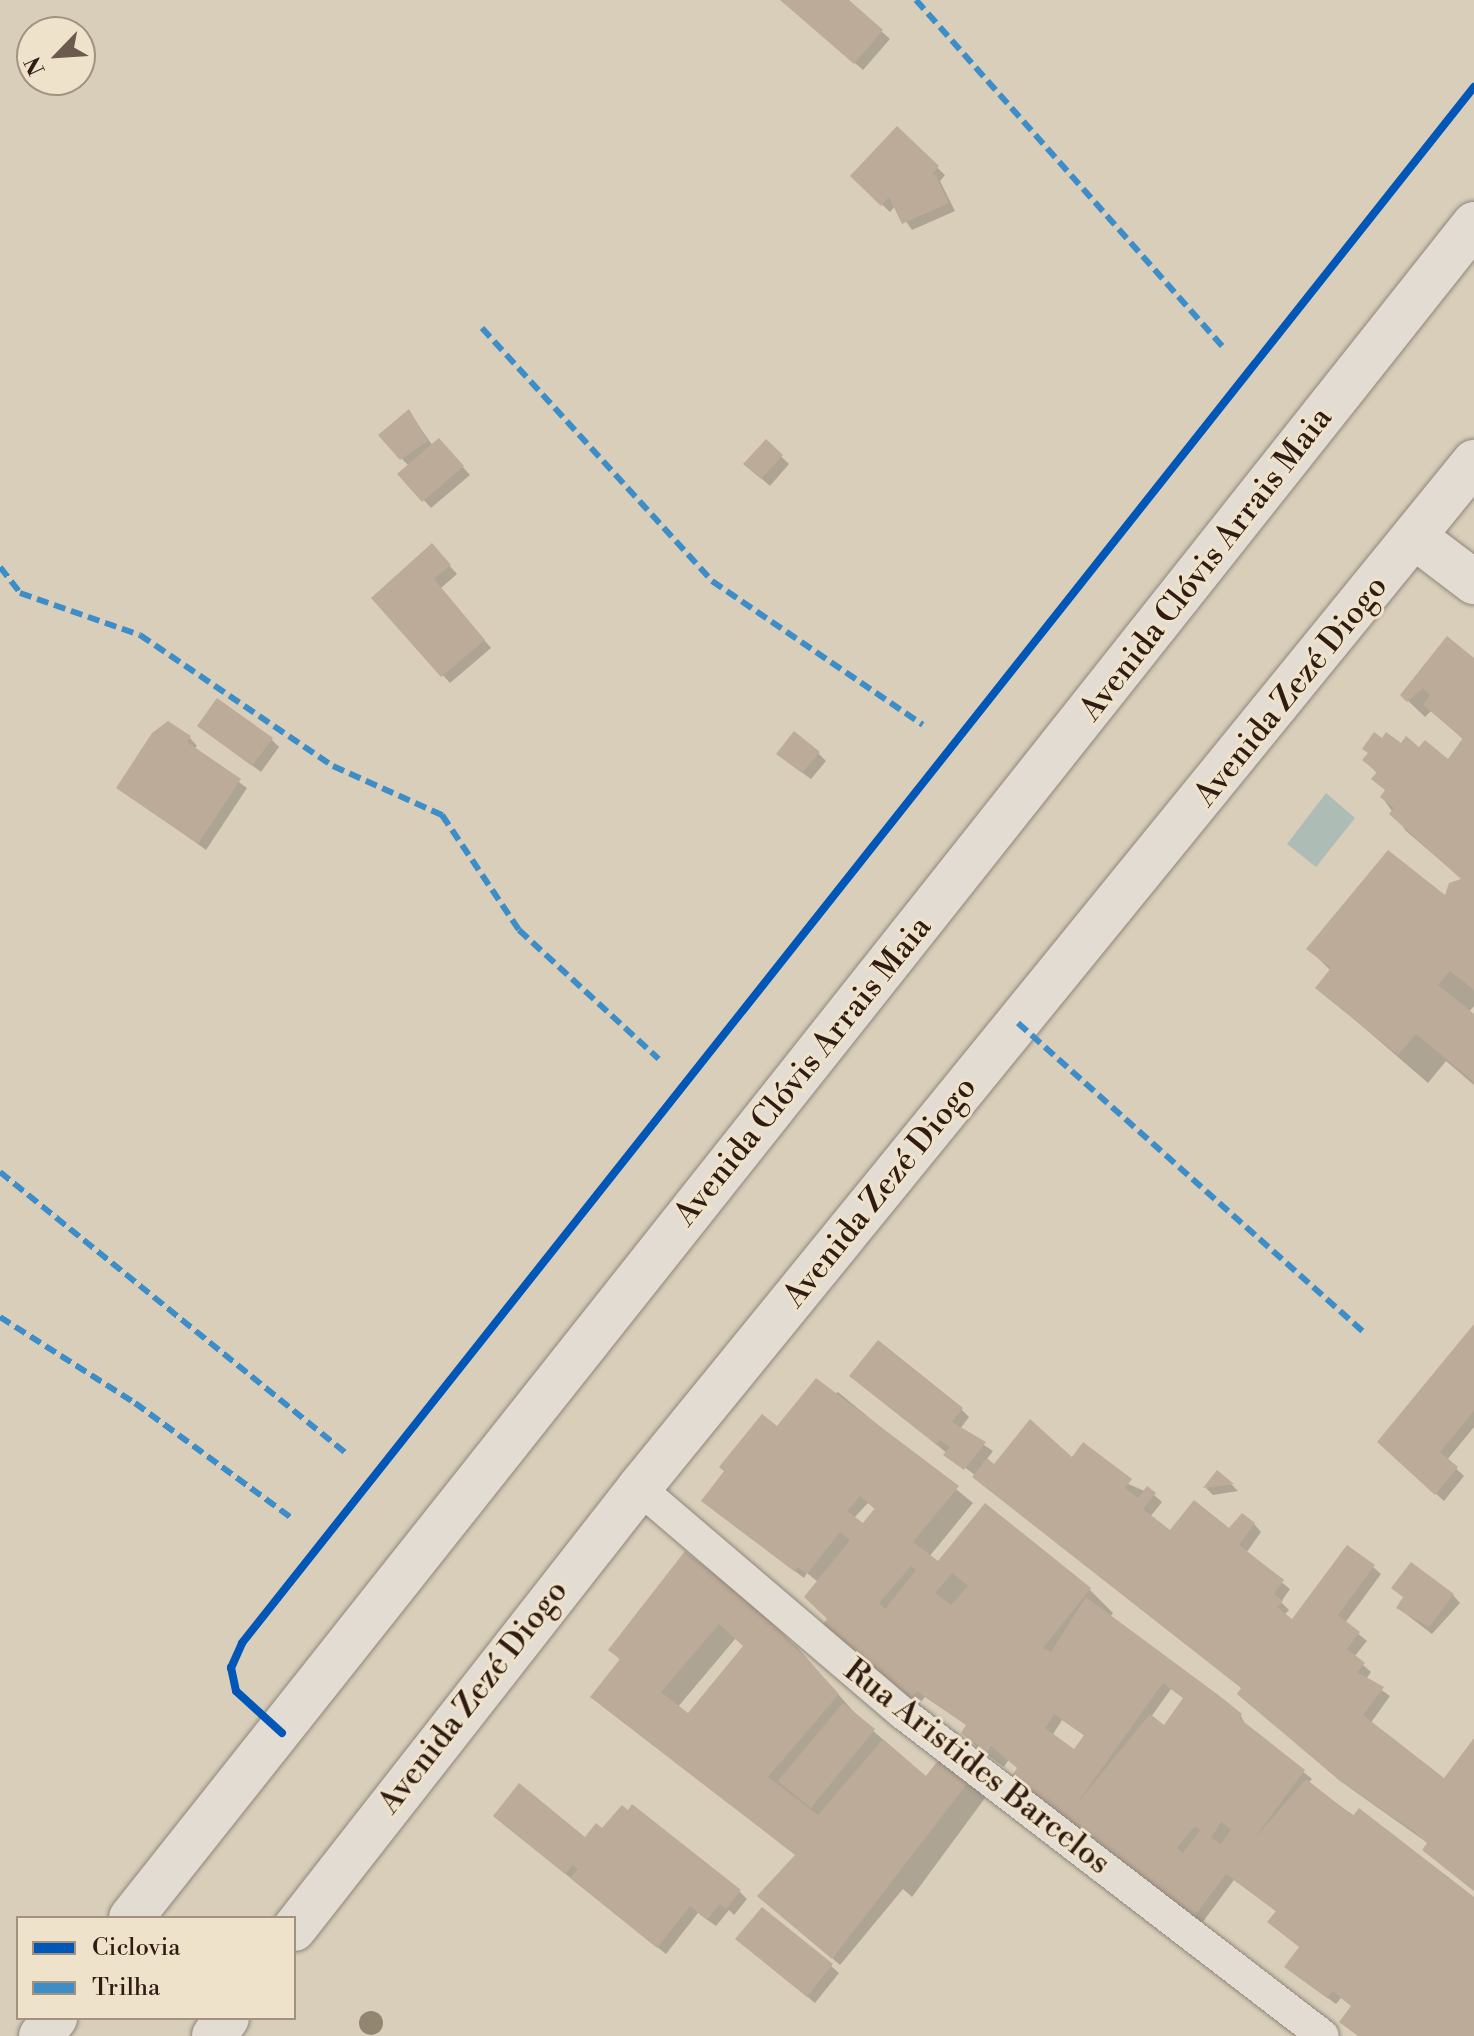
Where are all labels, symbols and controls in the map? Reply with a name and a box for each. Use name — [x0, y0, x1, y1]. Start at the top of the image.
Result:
north arrow — [16, 16, 96, 96]
text: N — [20, 52, 52, 79]
street label: Avenida Clóvis Arrais Maia — [1072, 400, 1340, 728]
street label: Avenida Zezé Diogo — [1186, 568, 1396, 814]
street label: Avenida Clóvis Arrais Maia — [666, 908, 940, 1234]
street label: Avenida Zezé Diogo — [775, 1069, 985, 1315]
street label: Avenida Zezé Diogo — [370, 1573, 576, 1821]
street label: Rua Aristides Barcelos — [836, 1651, 1118, 1883]
legend — [16, 1916, 296, 2020]
text: Ciclovia — [92, 1933, 180, 1963]
text: Trilha — [92, 1973, 160, 2003]

